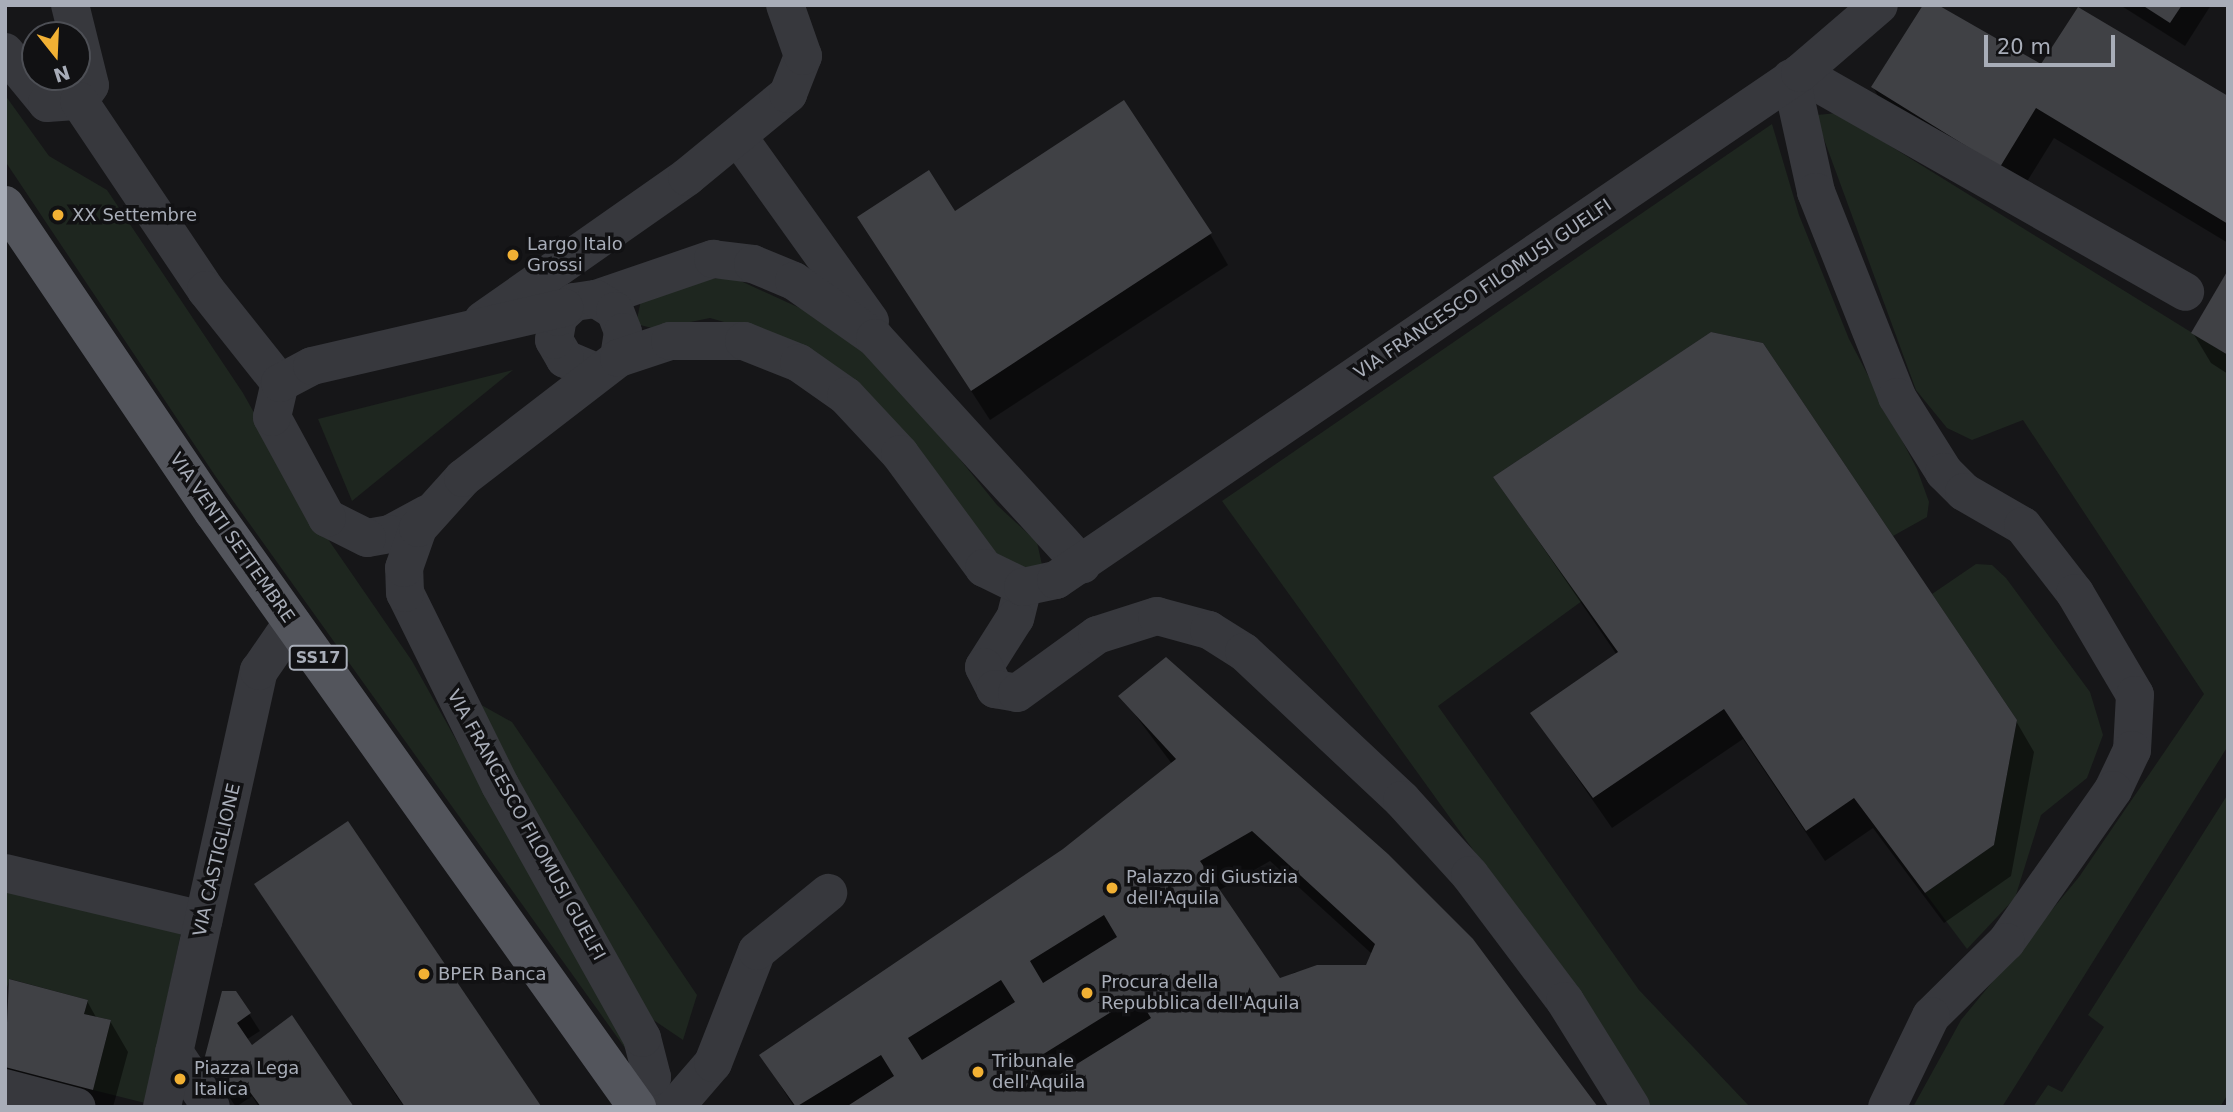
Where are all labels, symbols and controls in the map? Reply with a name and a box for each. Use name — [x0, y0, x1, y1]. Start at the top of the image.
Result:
north arrow — [21, 21, 91, 91]
scale bar — [1988, 21, 2119, 65]
text: 20 m — [1997, 35, 2051, 59]
text: N — [51, 61, 73, 87]
street label: VIA FRANCESCO FILOMUSI GUELFI — [1350, 195, 1616, 383]
place label: XX Settembre — [72, 204, 197, 226]
marker: XX Settembre — [50, 207, 66, 223]
place label: Largo Italo Grossi — [527, 234, 623, 276]
marker: Largo Italo Grossi — [505, 247, 521, 263]
street label: VIA VENTI SETTEMBRE — [165, 449, 299, 627]
road number: SS17 — [288, 646, 348, 670]
street label: VIA FRANCESCO FILOMUSI GUELFI — [442, 686, 610, 964]
street label: VIA CASTIGLIONE — [189, 781, 245, 939]
place label: Palazzo di Giustizia dell'Aquila — [1126, 867, 1298, 910]
marker: Palazzo di Giustizia dell'Aquila — [1104, 880, 1120, 896]
place label: BPER Banca — [438, 963, 547, 985]
marker: BPER Banca — [416, 966, 432, 982]
place label: Procura della Repubblica dell'Aquila — [1101, 972, 1299, 1014]
marker: Procura della Repubblica dell'Aquila — [1079, 985, 1095, 1001]
place label: Tribunale dell'Aquila — [992, 1051, 1085, 1094]
place label: Piazza Lega Italica — [194, 1058, 299, 1100]
marker: Tribunale dell'Aquila — [970, 1064, 986, 1080]
marker: Piazza Lega Italica — [172, 1071, 188, 1087]

